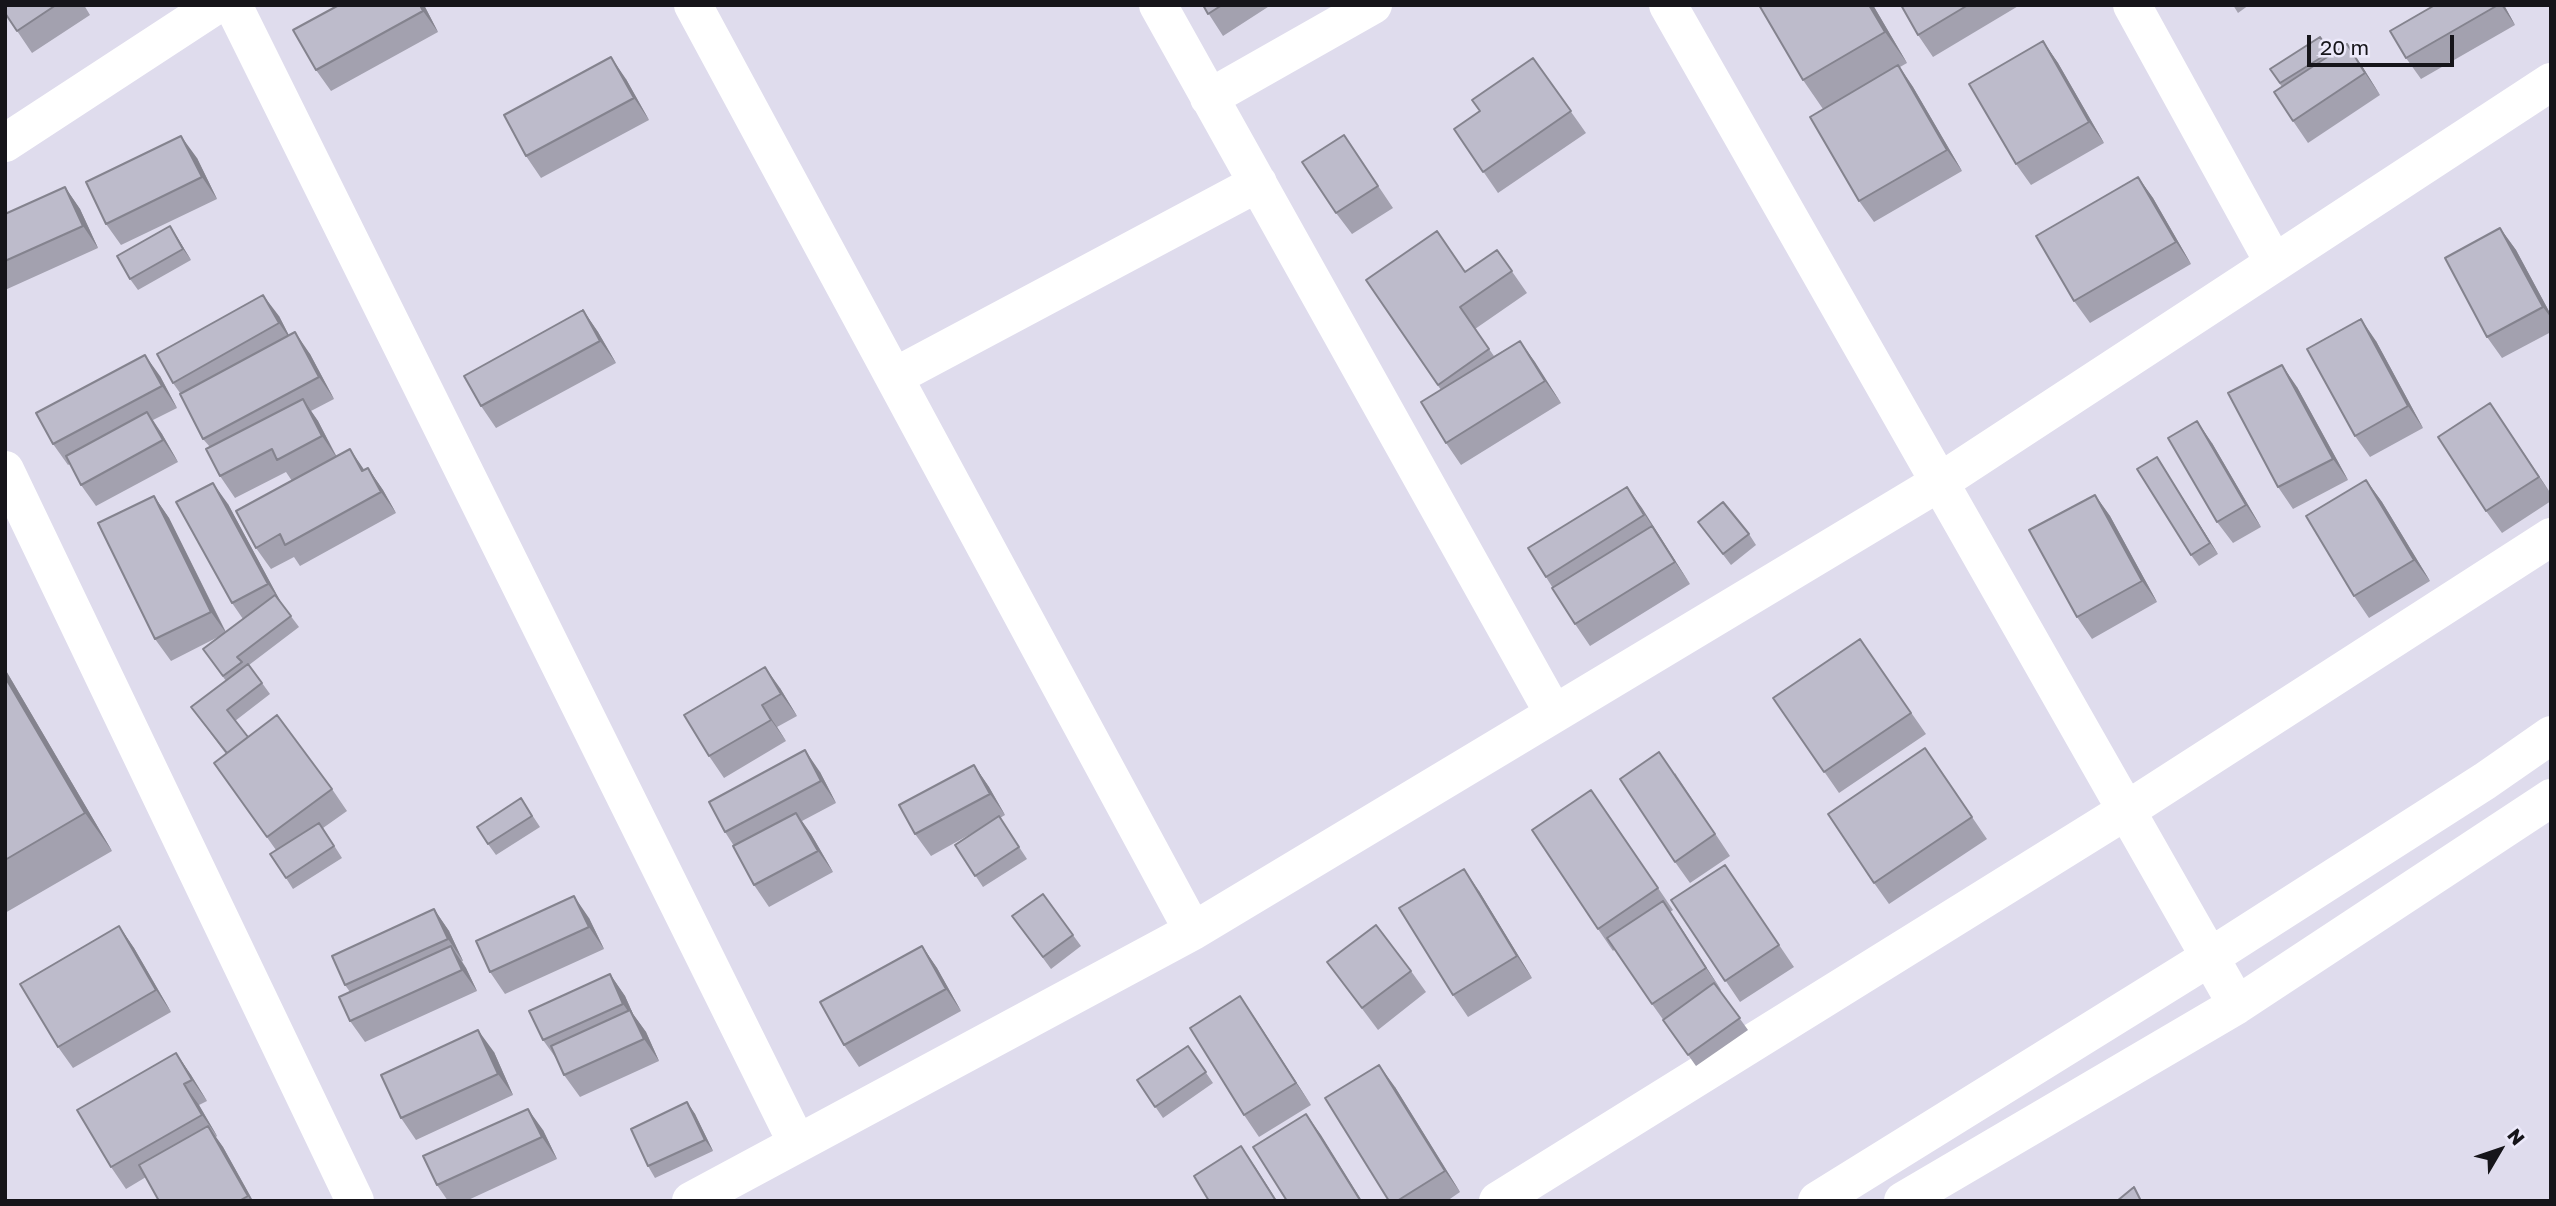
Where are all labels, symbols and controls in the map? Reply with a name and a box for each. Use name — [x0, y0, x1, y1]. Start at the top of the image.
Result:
scale bar — [2311, 21, 2458, 65]
text: 20 m — [2320, 34, 2369, 60]
north arrow — [2465, 1115, 2535, 1185]
text: N — [2503, 1124, 2530, 1149]

